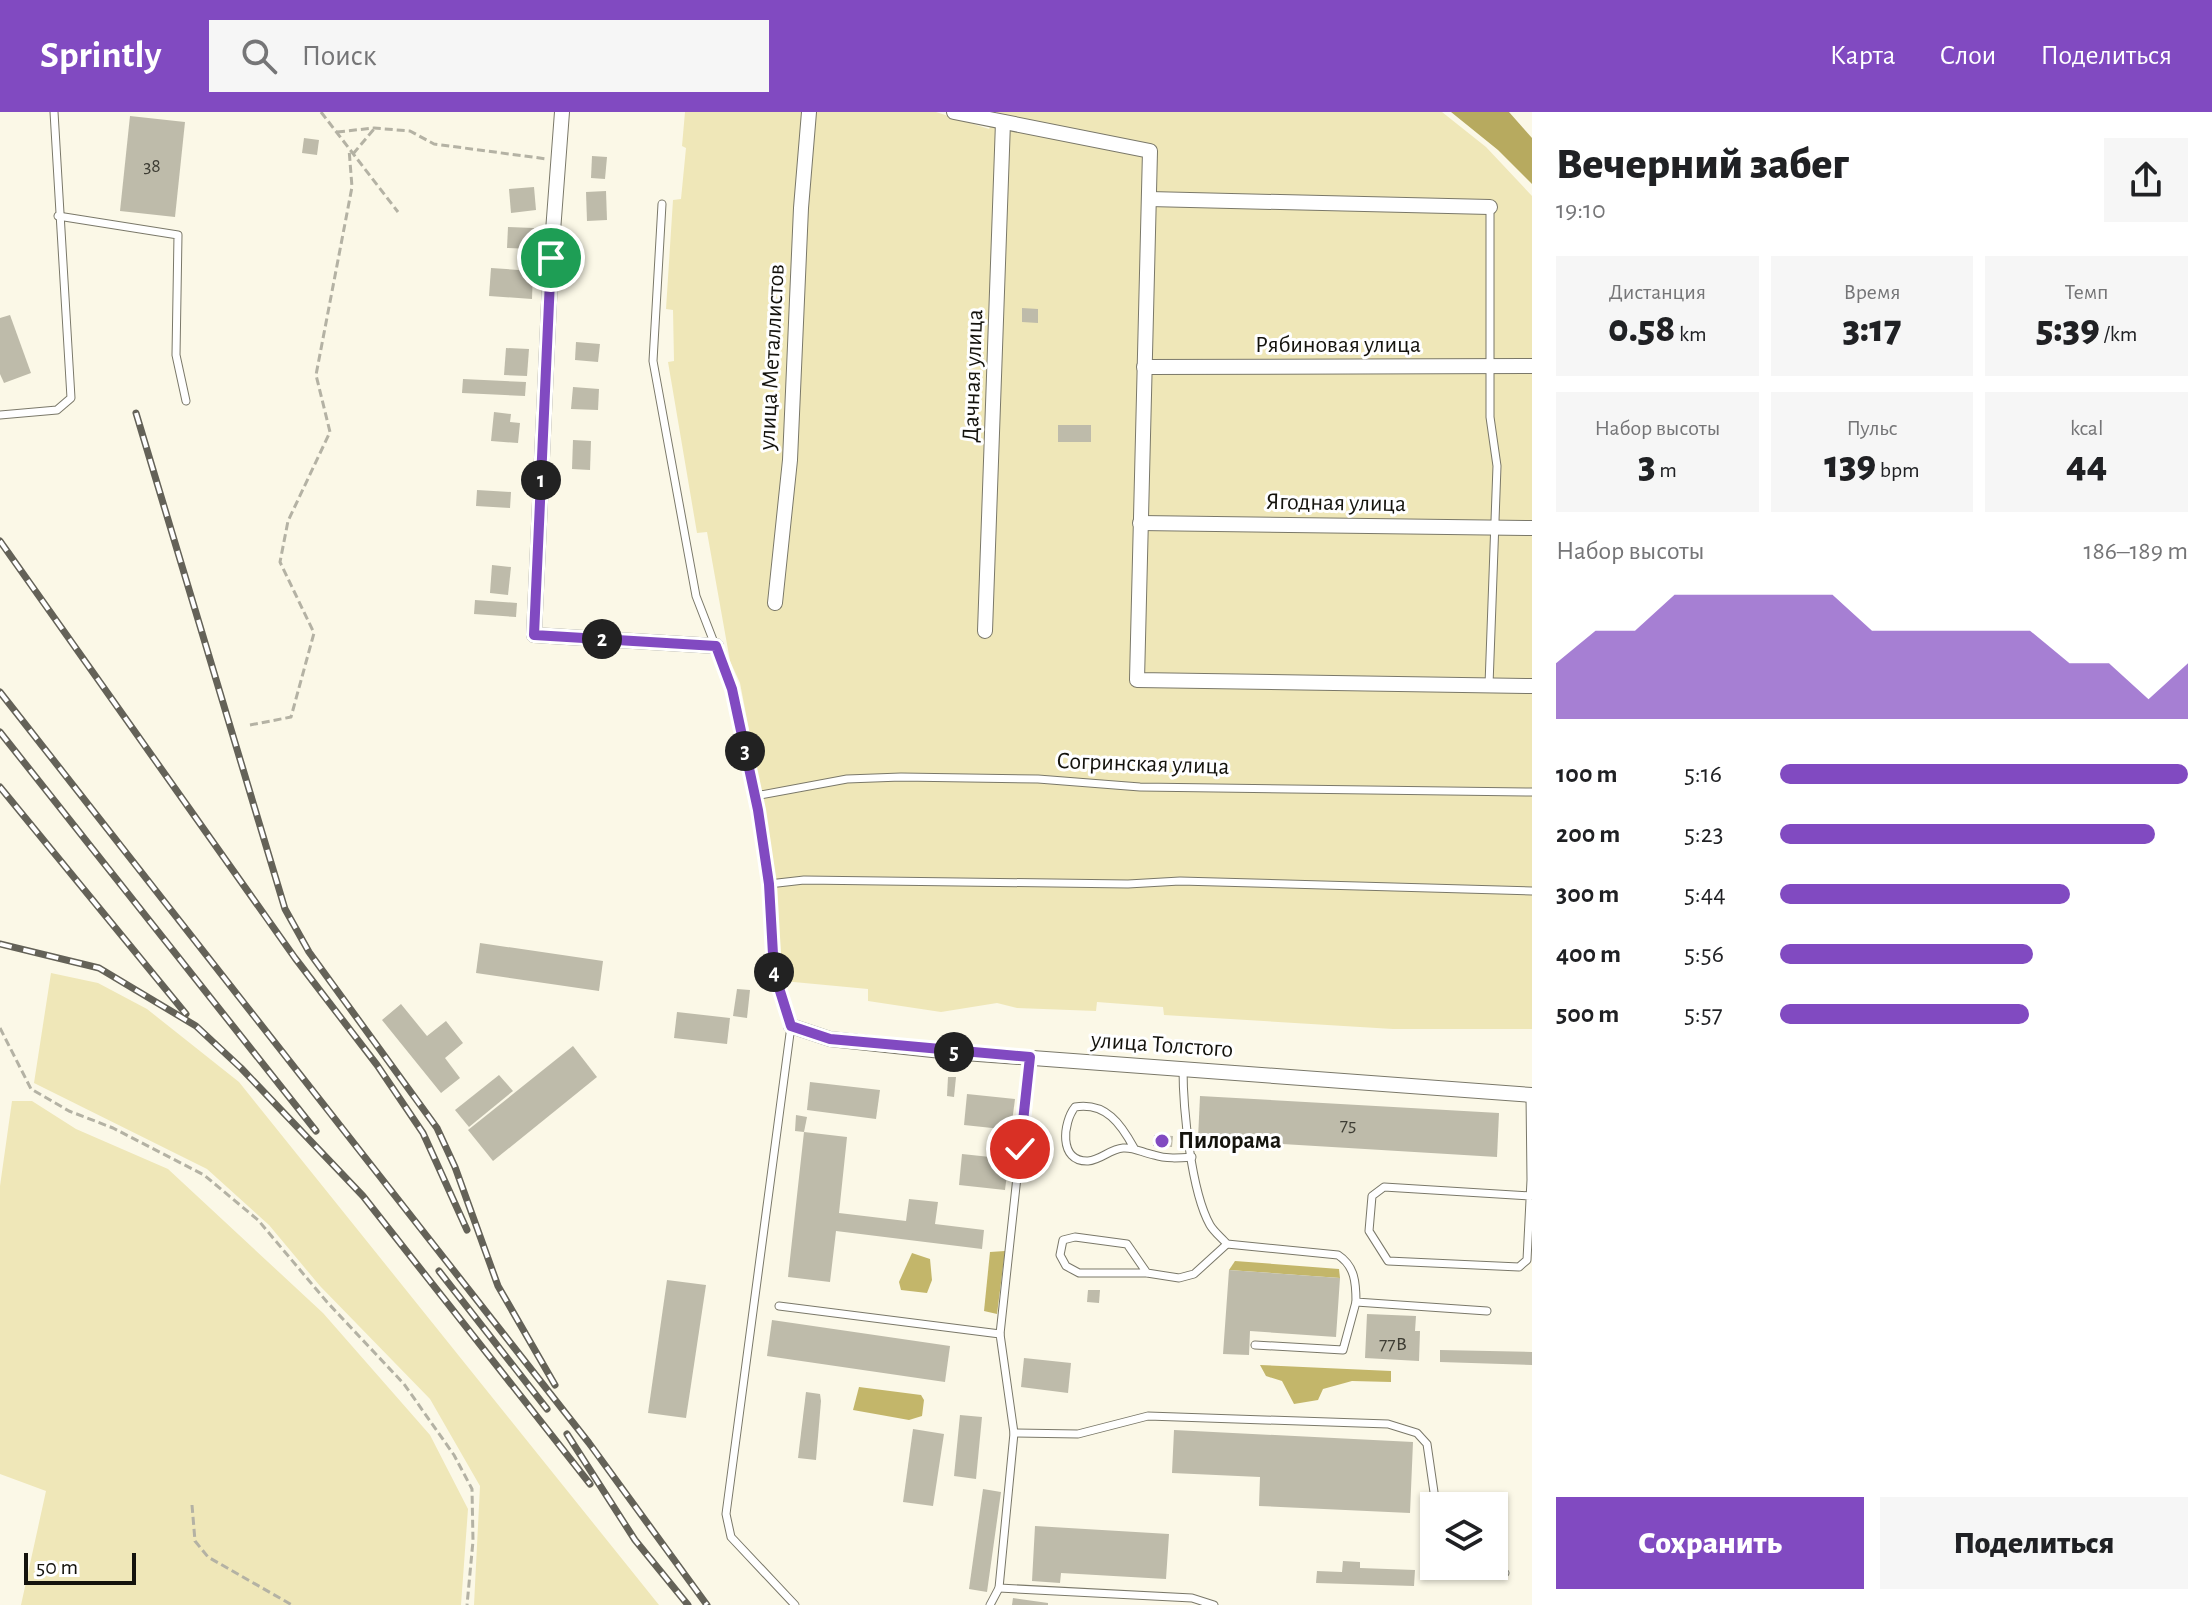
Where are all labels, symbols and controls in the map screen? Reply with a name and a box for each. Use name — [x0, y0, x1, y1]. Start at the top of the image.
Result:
search box — [209, 20, 769, 92]
icon: search — [237, 34, 281, 78]
text: Sprintly — [40, 37, 161, 75]
text: Поиск — [301, 41, 376, 71]
text: Карта — [1830, 42, 1896, 70]
text: Слои — [1940, 42, 1996, 70]
text: Поделиться — [2040, 42, 2172, 70]
button: share — [2104, 138, 2188, 222]
text: Вечерний забег — [1556, 143, 1849, 187]
house number: 38 — [143, 156, 161, 176]
text: 19:10 — [1556, 197, 1606, 223]
pin — [517, 224, 585, 292]
icon: arrive — [529, 236, 573, 280]
street label: улица Металлистов — [755, 263, 789, 452]
text: Дистанция — [1609, 281, 1706, 303]
text: Время — [1843, 281, 1901, 303]
text: Темп — [2065, 281, 2109, 303]
street label: Дачная улица — [959, 309, 987, 443]
text: 0.58 — [1608, 309, 1675, 349]
text: 3:17 — [1842, 309, 1902, 349]
text: 5:39 — [2036, 309, 2100, 349]
text: km — [1675, 323, 1707, 345]
text: /km — [2100, 323, 2137, 345]
street label: Рябиновая улица — [1255, 333, 1421, 357]
text: Набор высоты — [1594, 417, 1720, 439]
text: Пульс — [1846, 417, 1898, 439]
text: kcal — [2070, 417, 2103, 439]
text: 3 — [1638, 445, 1656, 485]
text: 139 — [1824, 445, 1876, 485]
text: 44 — [2066, 445, 2107, 485]
text: m — [1656, 459, 1677, 481]
text: bpm — [1876, 459, 1920, 481]
pin: 1 — [521, 460, 561, 500]
text: 1 — [537, 469, 545, 491]
street label: Ягодная улица — [1266, 490, 1406, 516]
text: Набор высоты — [1556, 538, 1705, 564]
text: 186–189 m — [2084, 538, 2188, 564]
pin: 2 — [582, 619, 622, 659]
text: 2 — [597, 628, 607, 650]
pin: 3 — [725, 731, 765, 771]
text: 3 — [740, 740, 750, 762]
street label: Согринская улица — [1056, 749, 1230, 779]
text: 100 m — [1556, 761, 1617, 787]
text: 5:16 — [1684, 761, 1722, 787]
text: 200 m — [1556, 821, 1620, 847]
text: 5:23 — [1684, 821, 1723, 847]
text: 300 m — [1556, 881, 1619, 907]
text: 5:44 — [1684, 881, 1726, 907]
text: 400 m — [1556, 941, 1621, 967]
text: 5:56 — [1684, 941, 1724, 967]
pin: 4 — [754, 952, 794, 992]
text: 4 — [768, 961, 780, 983]
text: 500 m — [1556, 1001, 1619, 1027]
text: 5:57 — [1684, 1001, 1723, 1027]
street label: улица Толстого — [1089, 1028, 1234, 1062]
pin: 5 — [934, 1032, 974, 1072]
text: 5 — [949, 1041, 959, 1063]
pin — [986, 1115, 1054, 1183]
house number: 75 — [1340, 1115, 1356, 1135]
icon: check — [998, 1127, 1042, 1171]
place label: Пилорама — [1178, 1129, 1281, 1153]
marker: Пилорама — [1153, 1132, 1171, 1150]
house number: 77В — [1379, 1334, 1407, 1354]
map controls — [1420, 1492, 1508, 1580]
button: layers — [1420, 1492, 1508, 1580]
button: Сохранить — [1556, 1497, 1864, 1589]
button: Поделиться — [1880, 1497, 2188, 1589]
scale bar — [24, 1549, 136, 1585]
text: 50 m — [36, 1556, 78, 1578]

